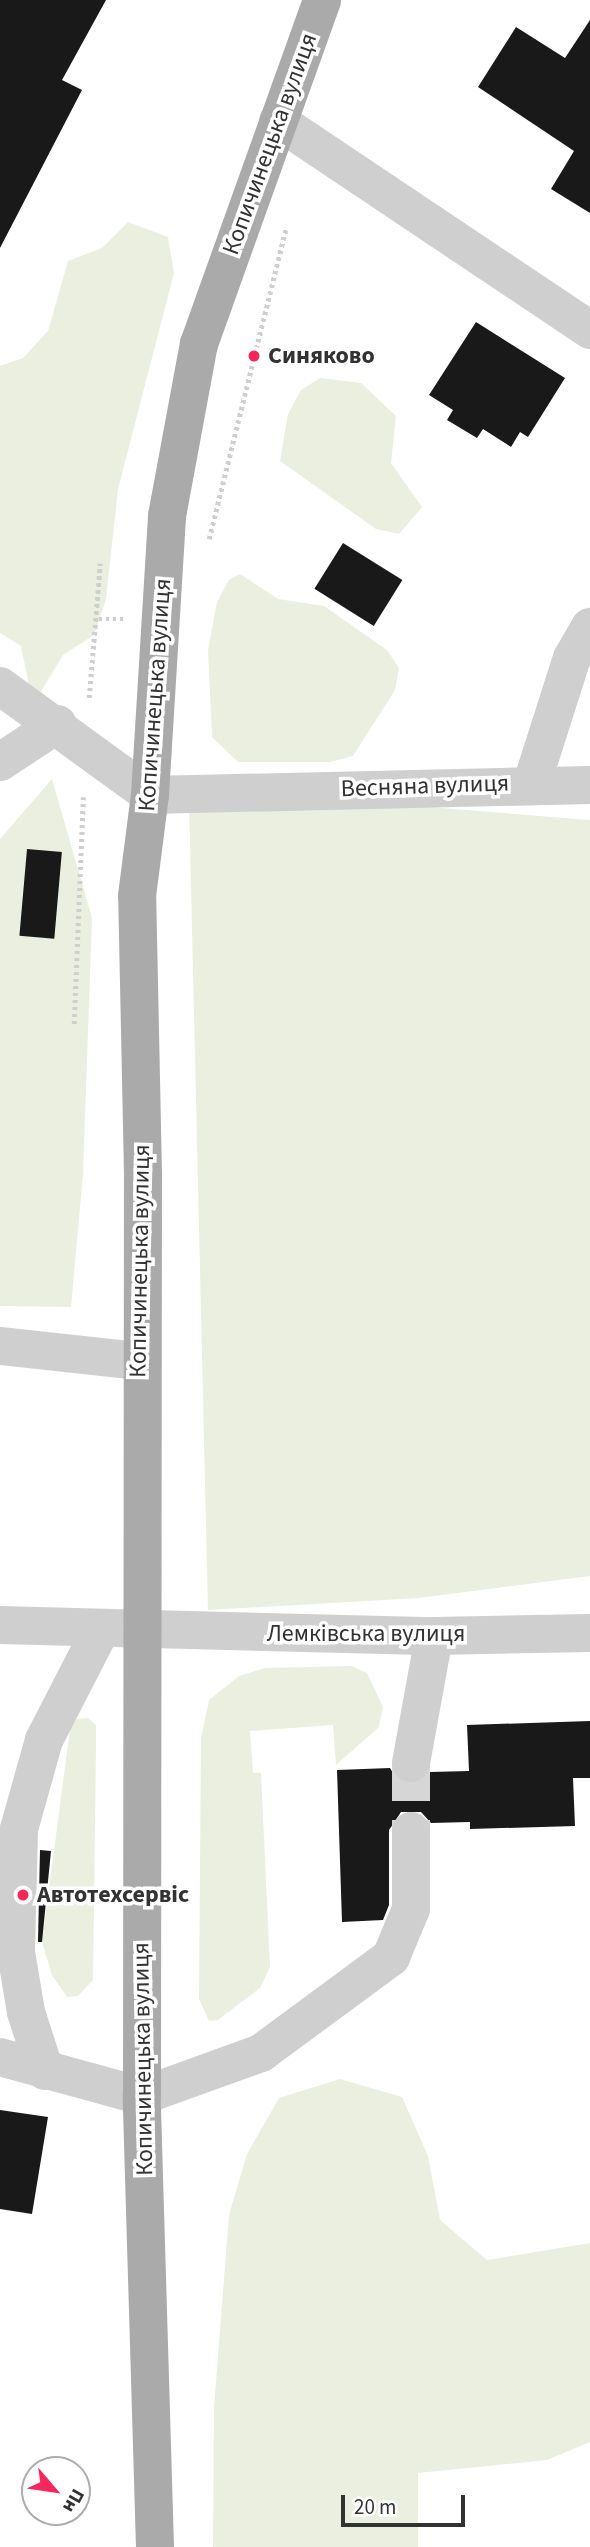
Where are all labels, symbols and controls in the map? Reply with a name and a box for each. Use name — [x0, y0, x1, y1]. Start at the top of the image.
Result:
street label: Копичинецька вулиця — [217, 29, 323, 259]
place label: Синяково — [268, 342, 375, 370]
marker: Синяково — [246, 348, 262, 364]
street label: Копичинецька вулиця — [132, 577, 178, 813]
street label: Весняна вулиця — [340, 769, 510, 803]
street label: Копичинецька вулиця — [124, 1144, 156, 1378]
street label: Лемківська вулиця — [267, 1620, 465, 1648]
place label: Автотехсервіс — [37, 1881, 189, 1909]
marker: Автотехсервіс — [15, 1887, 31, 1903]
street label: Копичинецька вулиця — [127, 1942, 159, 2176]
north arrow — [21, 2456, 91, 2526]
scale bar — [345, 2480, 469, 2524]
text: Пн — [56, 2484, 91, 2517]
text: 20 m — [354, 2492, 396, 2522]

